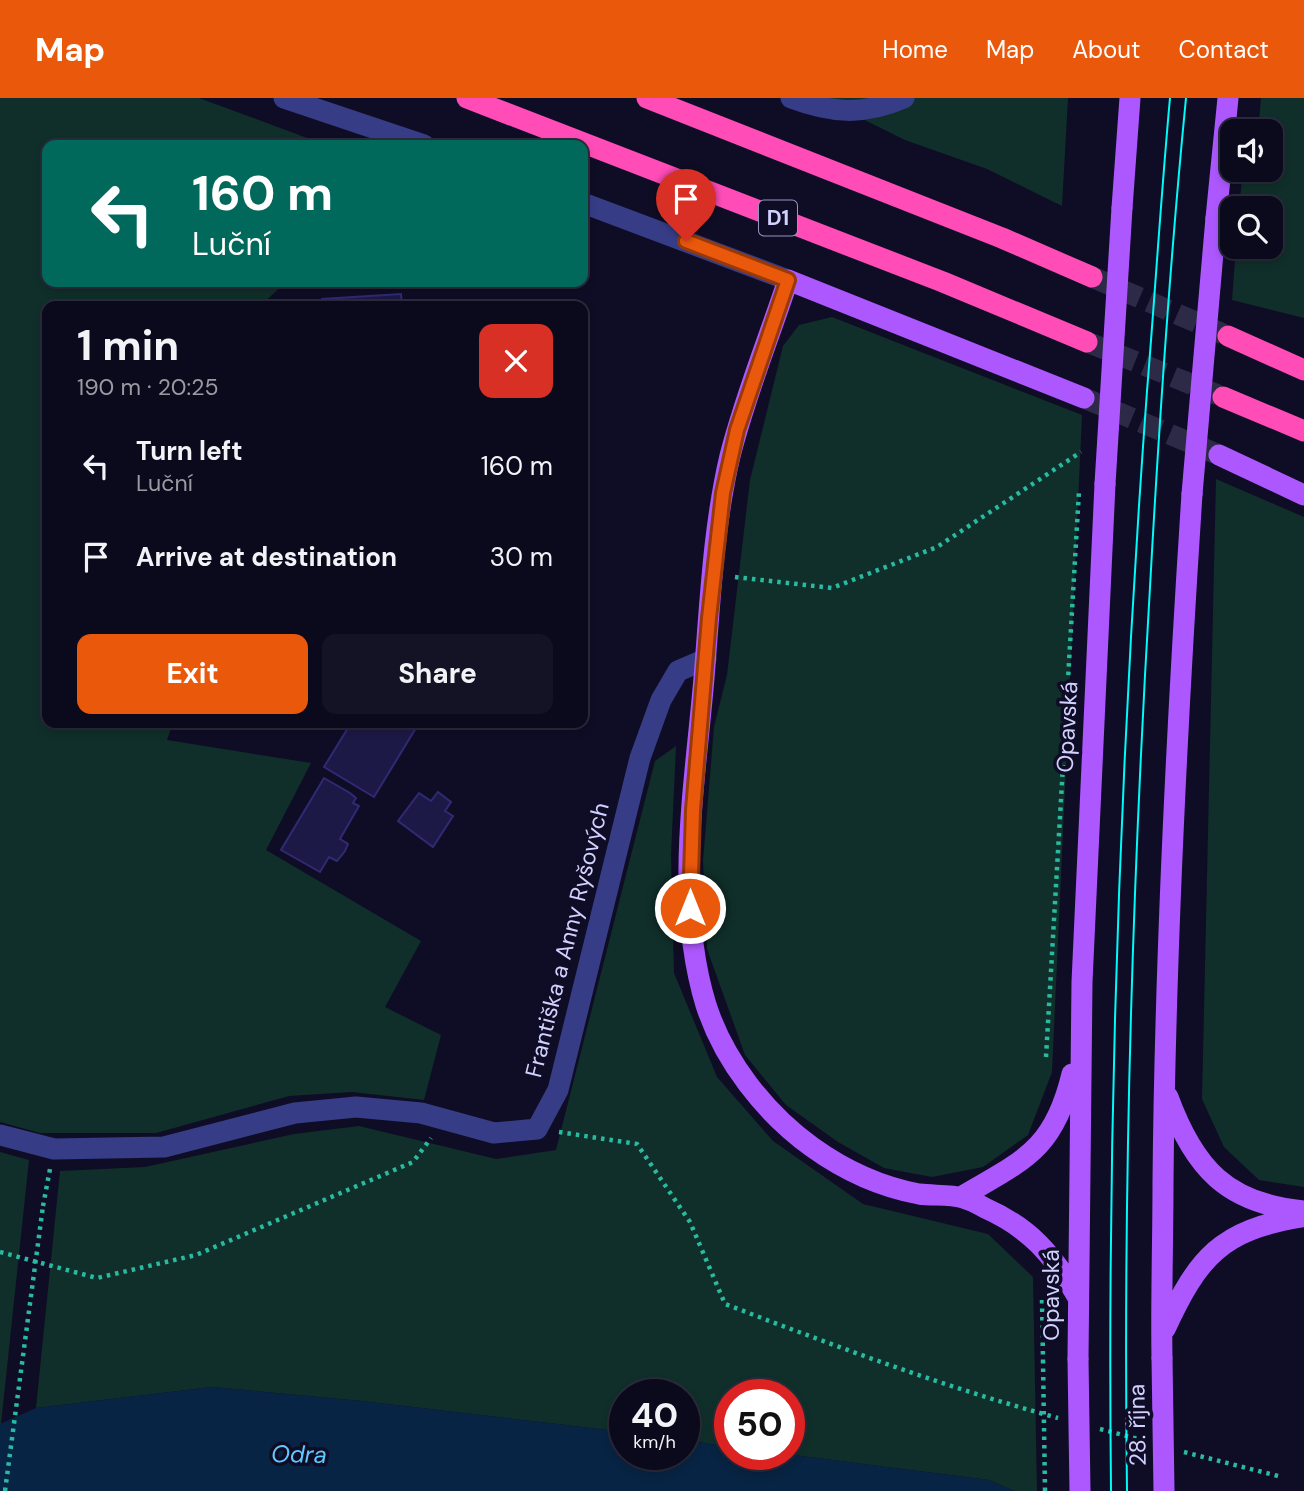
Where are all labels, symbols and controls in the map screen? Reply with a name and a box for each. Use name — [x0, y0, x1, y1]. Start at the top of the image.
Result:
text: Map — [35, 28, 105, 71]
text: Home — [882, 34, 948, 65]
text: Map — [986, 34, 1034, 65]
text: About — [1072, 34, 1141, 65]
text: Contact — [1179, 34, 1269, 65]
map controls — [1220, 119, 1283, 259]
button: sound — [1220, 119, 1283, 182]
text: 160 m — [192, 161, 333, 225]
icon: left — [77, 168, 168, 259]
pin — [656, 169, 716, 241]
icon: arrive — [667, 180, 705, 218]
button: search — [1220, 196, 1283, 259]
road number: D1 — [759, 200, 797, 236]
text: Luční — [192, 223, 271, 265]
text: 1 min — [77, 318, 179, 373]
button: close — [479, 324, 553, 398]
text: 190 m · 20:25 — [77, 372, 218, 402]
text: Turn left — [136, 434, 243, 468]
icon: left — [77, 447, 115, 485]
text: 160 m — [481, 449, 553, 483]
text: Luční — [136, 468, 193, 498]
icon: arrive — [77, 538, 115, 576]
text: Arrive at destination — [136, 540, 397, 574]
text: 30 m — [490, 540, 553, 574]
button: Exit — [77, 634, 308, 714]
button: Share — [322, 634, 553, 714]
street label: Opavská — [1050, 681, 1084, 773]
street label: Františka a Anny Ryšových — [518, 799, 616, 1081]
position arrow — [653, 871, 727, 945]
street label: Opavská — [1036, 1249, 1066, 1341]
speed limit sign: 50 — [714, 1379, 805, 1470]
street label: 28. října — [1121, 1384, 1153, 1466]
text: 40 — [631, 1392, 678, 1438]
text: km/h — [633, 1430, 676, 1454]
water label: Odra — [271, 1438, 327, 1470]

